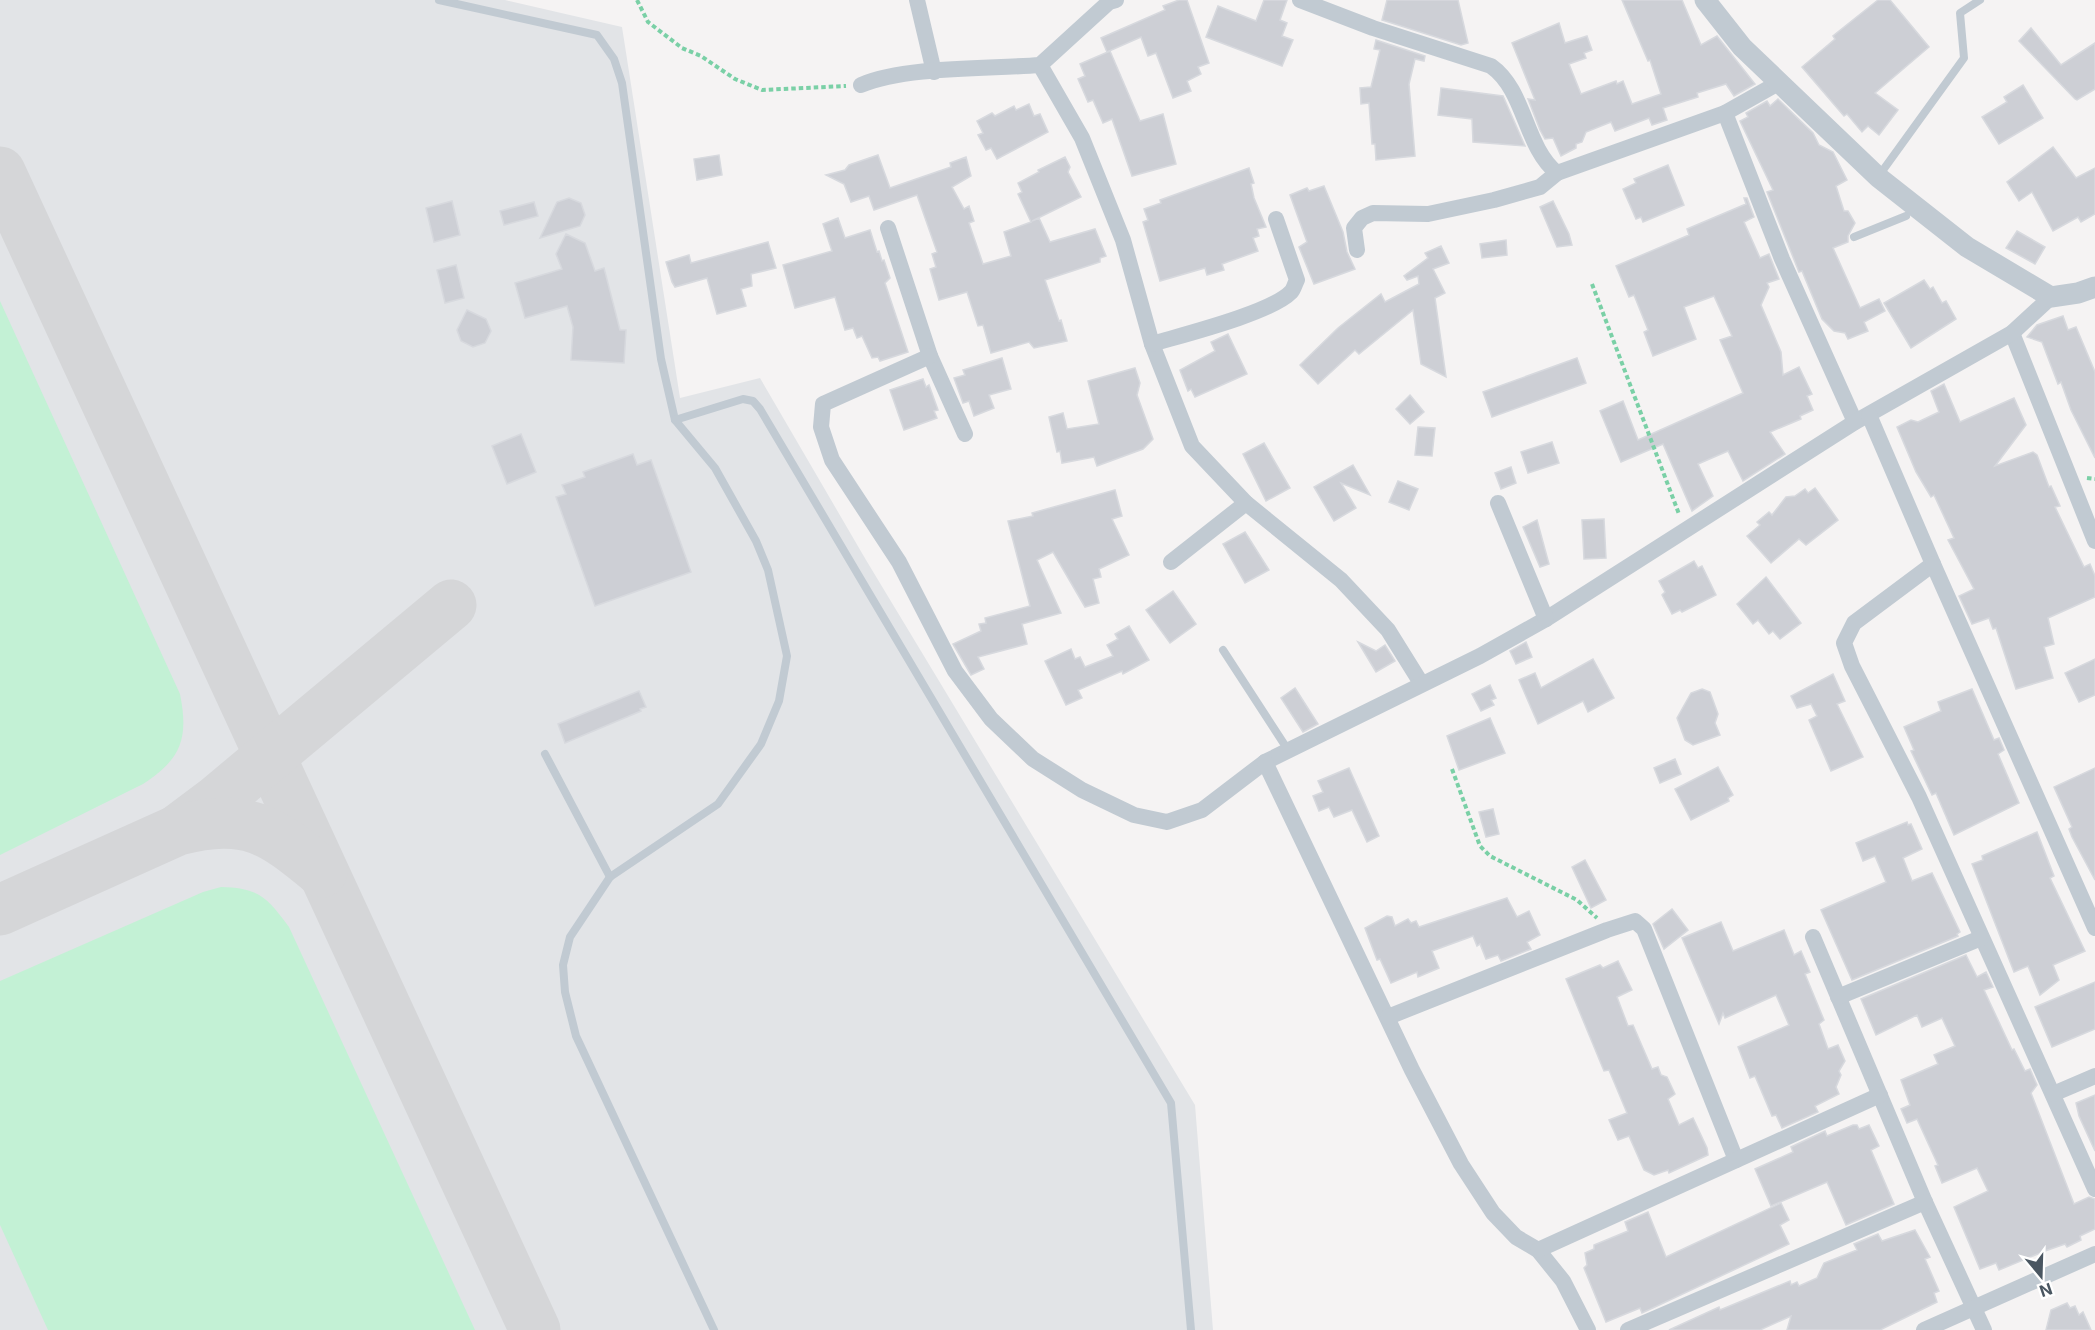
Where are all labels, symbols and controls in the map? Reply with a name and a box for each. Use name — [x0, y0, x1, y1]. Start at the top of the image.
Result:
north arrow — [2011, 1246, 2071, 1306]
text: N — [2037, 1279, 2055, 1302]

